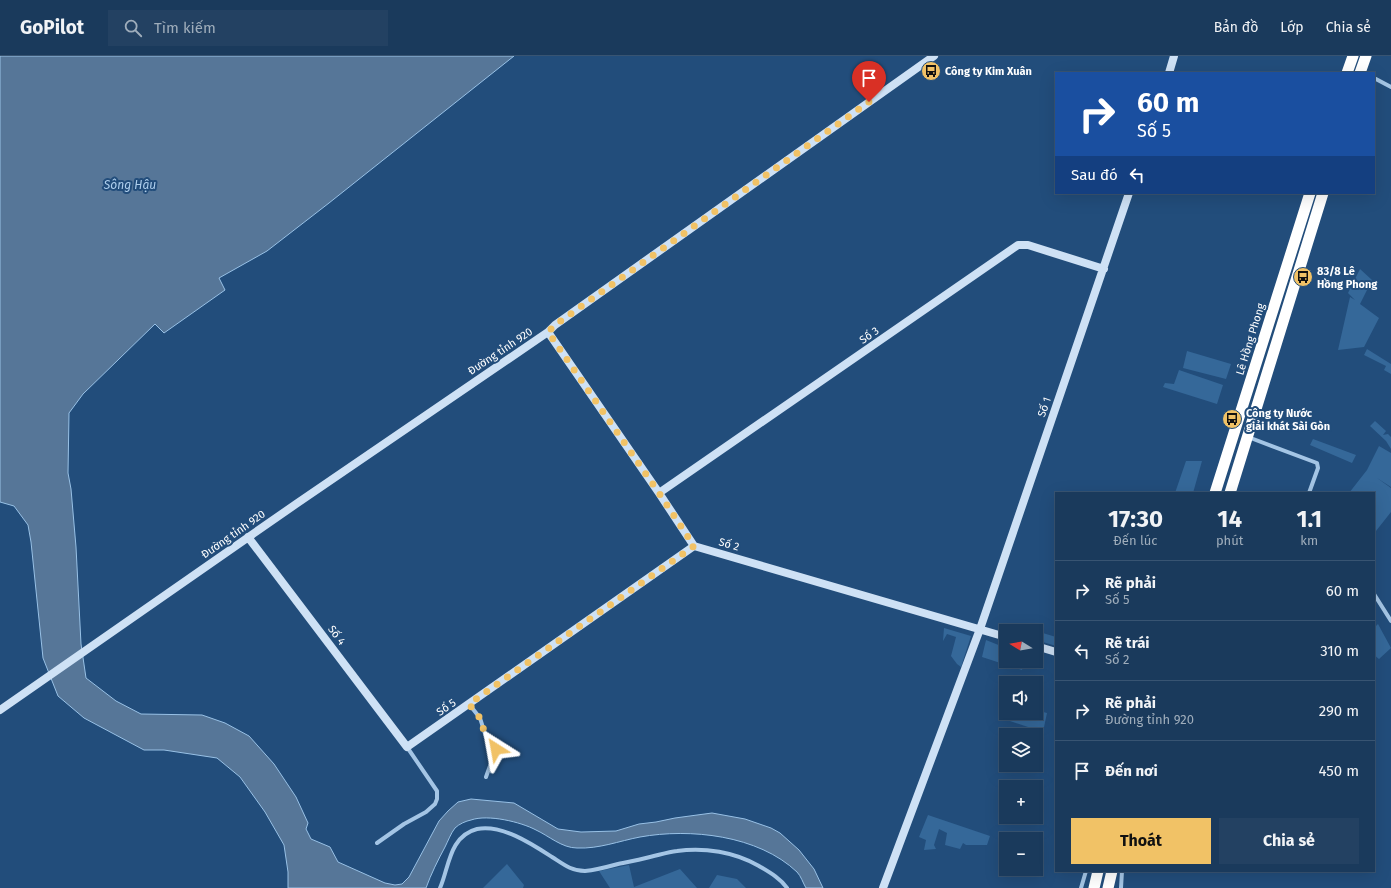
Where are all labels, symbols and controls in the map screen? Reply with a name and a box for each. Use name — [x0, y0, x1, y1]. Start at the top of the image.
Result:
search box — [108, 10, 388, 46]
text: GoPilot — [20, 16, 84, 39]
icon: search — [122, 17, 144, 39]
text: Tìm kiếm — [154, 19, 216, 37]
text: Bản đồ — [1214, 19, 1258, 36]
text: Lớp — [1280, 19, 1304, 36]
text: Chia sẻ — [1326, 19, 1371, 36]
bus stop icon: Công ty Kim Xuân — [920, 60, 942, 82]
pin — [852, 61, 886, 102]
place label: Công ty Kim Xuân — [945, 65, 1032, 78]
icon: arrive — [858, 67, 880, 89]
text: 60 m — [1137, 86, 1199, 119]
icon: right — [1071, 88, 1123, 140]
text: Số 5 — [1137, 120, 1171, 142]
icon: left — [1126, 164, 1148, 186]
text: Sau đó — [1071, 166, 1118, 184]
water label: Sông Hậu — [103, 178, 156, 192]
place label: 83/8 Lê Hồng Phong — [1317, 265, 1378, 291]
bus stop icon: 83/8 Lê Hồng Phong — [1292, 266, 1314, 288]
street label: Lê Hồng Phong — [1233, 301, 1268, 377]
street label: Số 3 — [857, 324, 882, 347]
street label: Đường tỉnh 920 — [465, 325, 535, 378]
street label: Số 1 — [1035, 396, 1054, 419]
place label: Công ty Nước giải khát Sài Gòn — [1246, 407, 1330, 433]
bus stop icon: Công ty Nước giải khát Sài Gòn — [1221, 408, 1243, 430]
text: 17:30 — [1108, 505, 1163, 533]
text: 14 — [1217, 505, 1242, 533]
text: 1.1 — [1296, 505, 1322, 533]
street label: Đường tỉnh 920 — [199, 508, 268, 561]
text: Đến lúc — [1113, 533, 1158, 548]
text: phút — [1216, 533, 1244, 548]
text: km — [1300, 533, 1318, 548]
street label: Số 2 — [717, 535, 741, 554]
text: Rẽ phải — [1105, 574, 1156, 592]
icon: right — [1071, 580, 1093, 602]
text: 60 m — [1326, 582, 1359, 600]
text: Số 5 — [1105, 592, 1130, 607]
street label: Số 4 — [325, 623, 348, 648]
north arrow — [999, 624, 1043, 668]
map controls — [999, 624, 1043, 876]
text: Rẽ trái — [1105, 634, 1150, 652]
icon: left — [1071, 640, 1093, 662]
text: 310 m — [1320, 642, 1359, 660]
text: Số 2 — [1105, 652, 1130, 667]
button: sound — [999, 676, 1043, 720]
text: Rẽ phải — [1105, 694, 1156, 712]
street label: Số 5 — [434, 696, 459, 719]
icon: right — [1071, 700, 1093, 722]
text: 290 m — [1319, 702, 1359, 720]
text: Đường tỉnh 920 — [1105, 712, 1194, 727]
position arrow — [475, 728, 517, 770]
button: layers — [999, 728, 1043, 772]
icon: arrive — [1071, 760, 1093, 782]
text: Đến nơi — [1105, 762, 1158, 780]
text: 450 m — [1318, 762, 1359, 780]
button: + — [999, 780, 1043, 824]
button: Thoát — [1071, 818, 1211, 864]
button: Chia sẻ — [1219, 818, 1359, 864]
button: − — [999, 832, 1043, 876]

